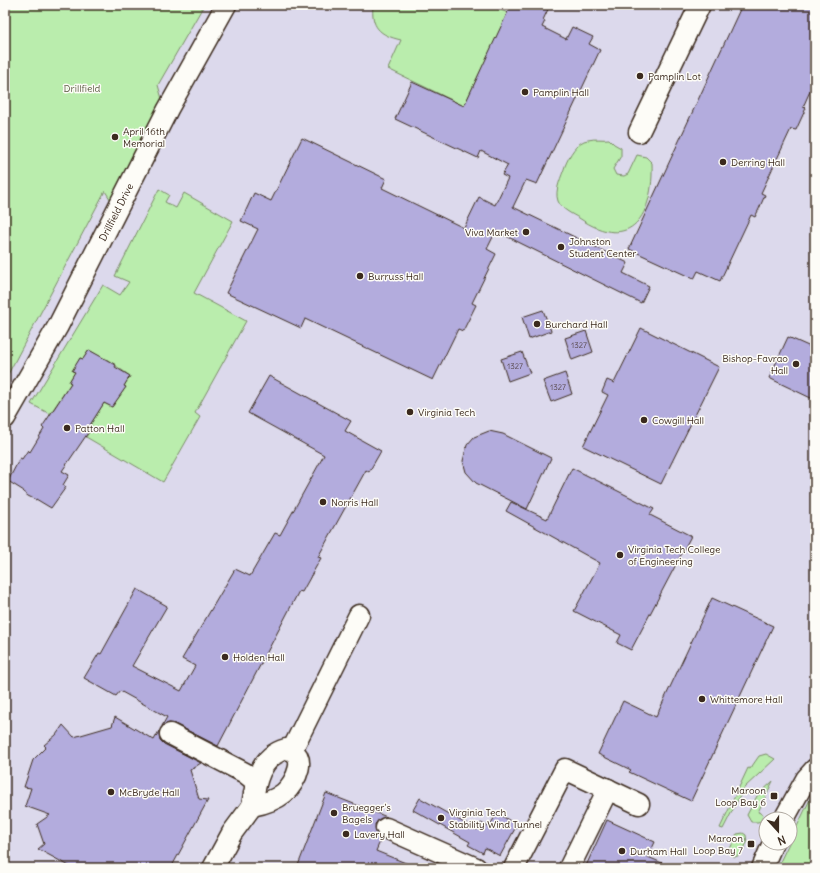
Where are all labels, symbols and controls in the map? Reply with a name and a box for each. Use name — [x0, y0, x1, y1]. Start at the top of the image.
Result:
place label: Pamplin Lot — [648, 70, 701, 83]
marker: Pamplin Lot — [635, 71, 645, 81]
park label: Drillfield — [64, 82, 101, 95]
place label: Pamplin Hall — [533, 86, 589, 99]
marker: Pamplin Hall — [520, 87, 530, 97]
place label: April 16th Memorial — [123, 125, 165, 150]
marker: April 16th Memorial — [110, 132, 120, 142]
place label: Derring Hall — [731, 156, 785, 169]
marker: Derring Hall — [718, 157, 728, 167]
street label: Drillfield Drive — [96, 181, 136, 243]
place label: Viva Market — [465, 226, 519, 239]
marker: Viva Market — [521, 227, 531, 237]
place label: Johnston Student Center — [569, 235, 636, 260]
marker: Johnston Student Center — [556, 242, 566, 252]
place label: Burruss Hall — [368, 270, 423, 283]
marker: Burruss Hall — [355, 271, 365, 281]
place label: Burchard Hall — [545, 318, 608, 331]
marker: Burchard Hall — [532, 319, 542, 329]
house number: 1327 — [571, 340, 587, 350]
place label: Bishop-Favrao Hall — [722, 352, 788, 377]
marker: Bishop-Favrao Hall — [791, 359, 801, 369]
house number: 1327 — [507, 361, 523, 371]
house number: 1327 — [550, 382, 566, 392]
place label: Virginia Tech — [418, 406, 475, 419]
marker: Virginia Tech — [405, 407, 415, 417]
place label: Cowgill Hall — [652, 414, 704, 427]
marker: Cowgill Hall — [639, 415, 649, 425]
place label: Patton Hall — [75, 422, 124, 435]
marker: Patton Hall — [62, 423, 72, 433]
place label: Norris Hall — [331, 496, 378, 509]
marker: Norris Hall — [318, 497, 328, 507]
place label: Virginia Tech College of Engineering — [628, 543, 721, 568]
marker: Virginia Tech College of Engineering — [615, 550, 625, 560]
place label: Holden Hall — [233, 651, 285, 664]
marker: Holden Hall — [220, 652, 230, 662]
place label: Whittemore Hall — [710, 693, 782, 706]
marker: Whittemore Hall — [697, 694, 707, 704]
place label: Maroon Loop Bay 6 — [715, 784, 766, 809]
place label: McBryde Hall — [119, 786, 179, 799]
marker: McBryde Hall — [106, 787, 116, 797]
marker: Maroon Loop Bay 6 — [769, 791, 779, 801]
place label: Bruegger's Bagels — [342, 801, 391, 826]
place label: Virginia Tech Stability Wind Tunnel — [449, 806, 542, 831]
marker: Bruegger's Bagels — [329, 808, 339, 818]
north arrow — [758, 811, 798, 851]
marker: Virginia Tech Stability Wind Tunnel — [436, 813, 446, 823]
place label: Lavery Hall — [354, 828, 405, 841]
marker: Lavery Hall — [341, 829, 351, 839]
place label: Maroon Loop Bay 7 — [693, 832, 743, 857]
text: N — [776, 832, 788, 848]
marker: Maroon Loop Bay 7 — [746, 839, 756, 849]
place label: Durham Hall — [630, 845, 687, 858]
marker: Durham Hall — [617, 846, 627, 856]

